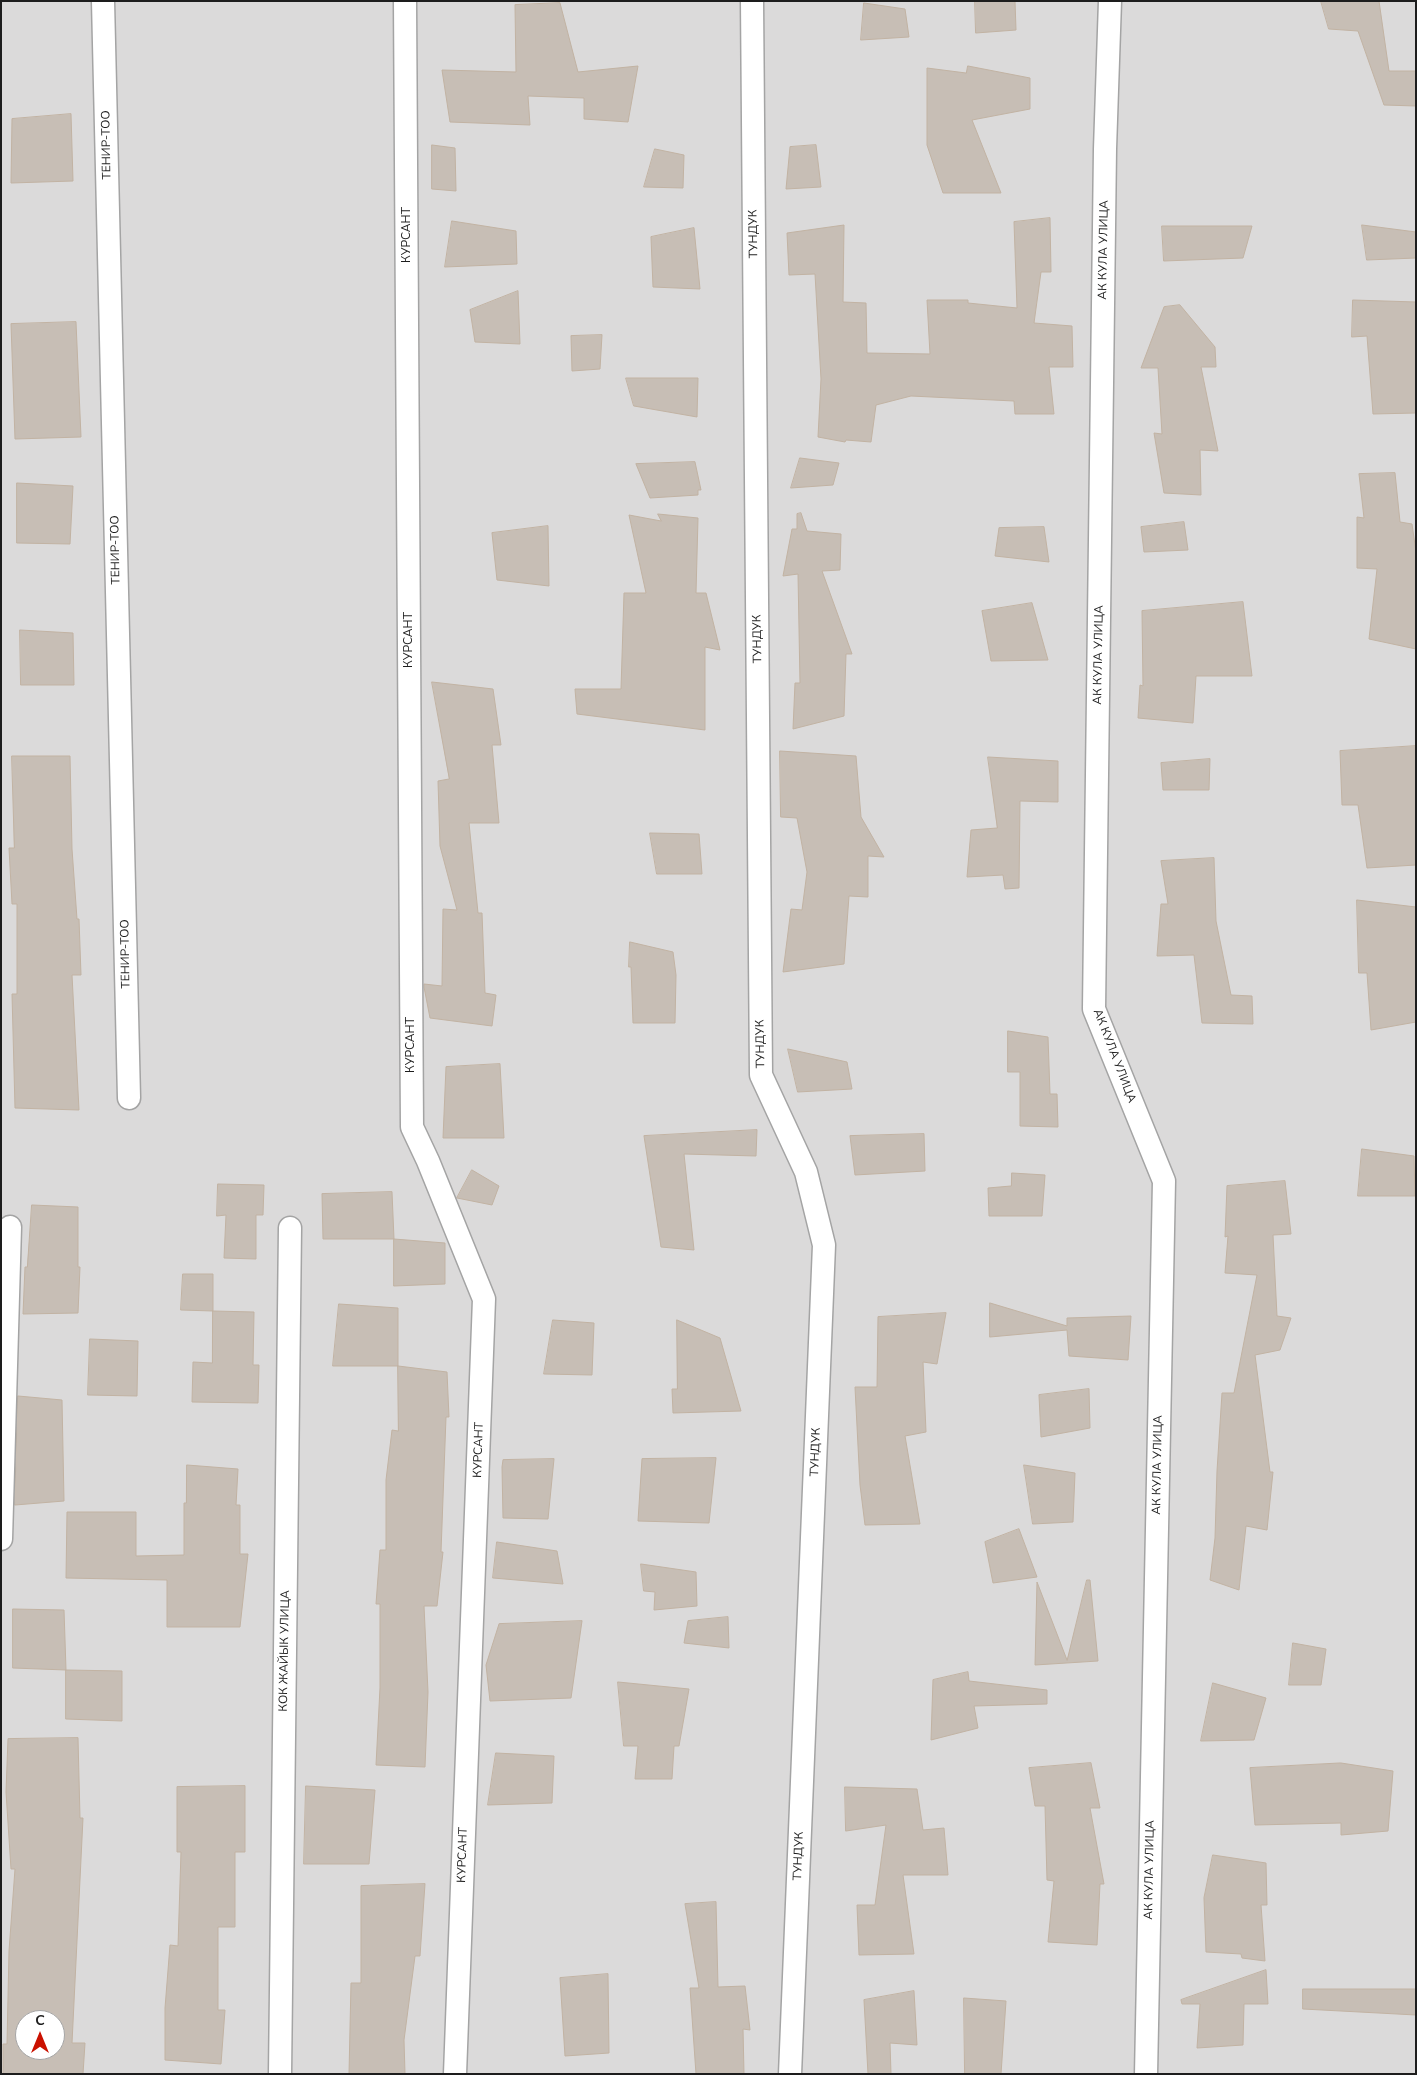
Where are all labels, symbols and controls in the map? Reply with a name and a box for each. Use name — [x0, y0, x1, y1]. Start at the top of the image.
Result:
street label: ТЕНИР-ТОО — [99, 110, 115, 180]
street label: АК КУЛА УЛИЦА — [1096, 200, 1112, 300]
street label: КУРСАНТ — [400, 207, 414, 263]
street label: ТУНДУК — [746, 209, 762, 259]
street label: ТЕНИР-ТОО — [108, 515, 124, 585]
street label: АК КУЛА УЛИЦА — [1091, 605, 1107, 705]
street label: КУРСАНТ — [402, 612, 416, 668]
street label: ТУНДУК — [750, 614, 766, 664]
street label: ТЕНИР-ТОО — [118, 919, 134, 989]
street label: АК КУЛА УЛИЦА — [1089, 1007, 1139, 1105]
street label: КУРСАНТ — [404, 1017, 418, 1073]
street label: ТУНДУК — [753, 1019, 769, 1069]
street label: АК КУЛА УЛИЦА — [1150, 1415, 1166, 1515]
street label: КУРСАНТ — [471, 1422, 487, 1478]
street label: ТУНДУК — [808, 1427, 824, 1477]
street label: КОК ЖАЙЫК УЛИЦА — [277, 1590, 293, 1712]
street label: АК КУЛА УЛИЦА — [1142, 1820, 1158, 1920]
street label: КУРСАНТ — [455, 1827, 471, 1883]
street label: ТУНДУК — [791, 1831, 807, 1881]
north arrow — [15, 2010, 65, 2060]
text: С — [35, 2011, 45, 2030]

